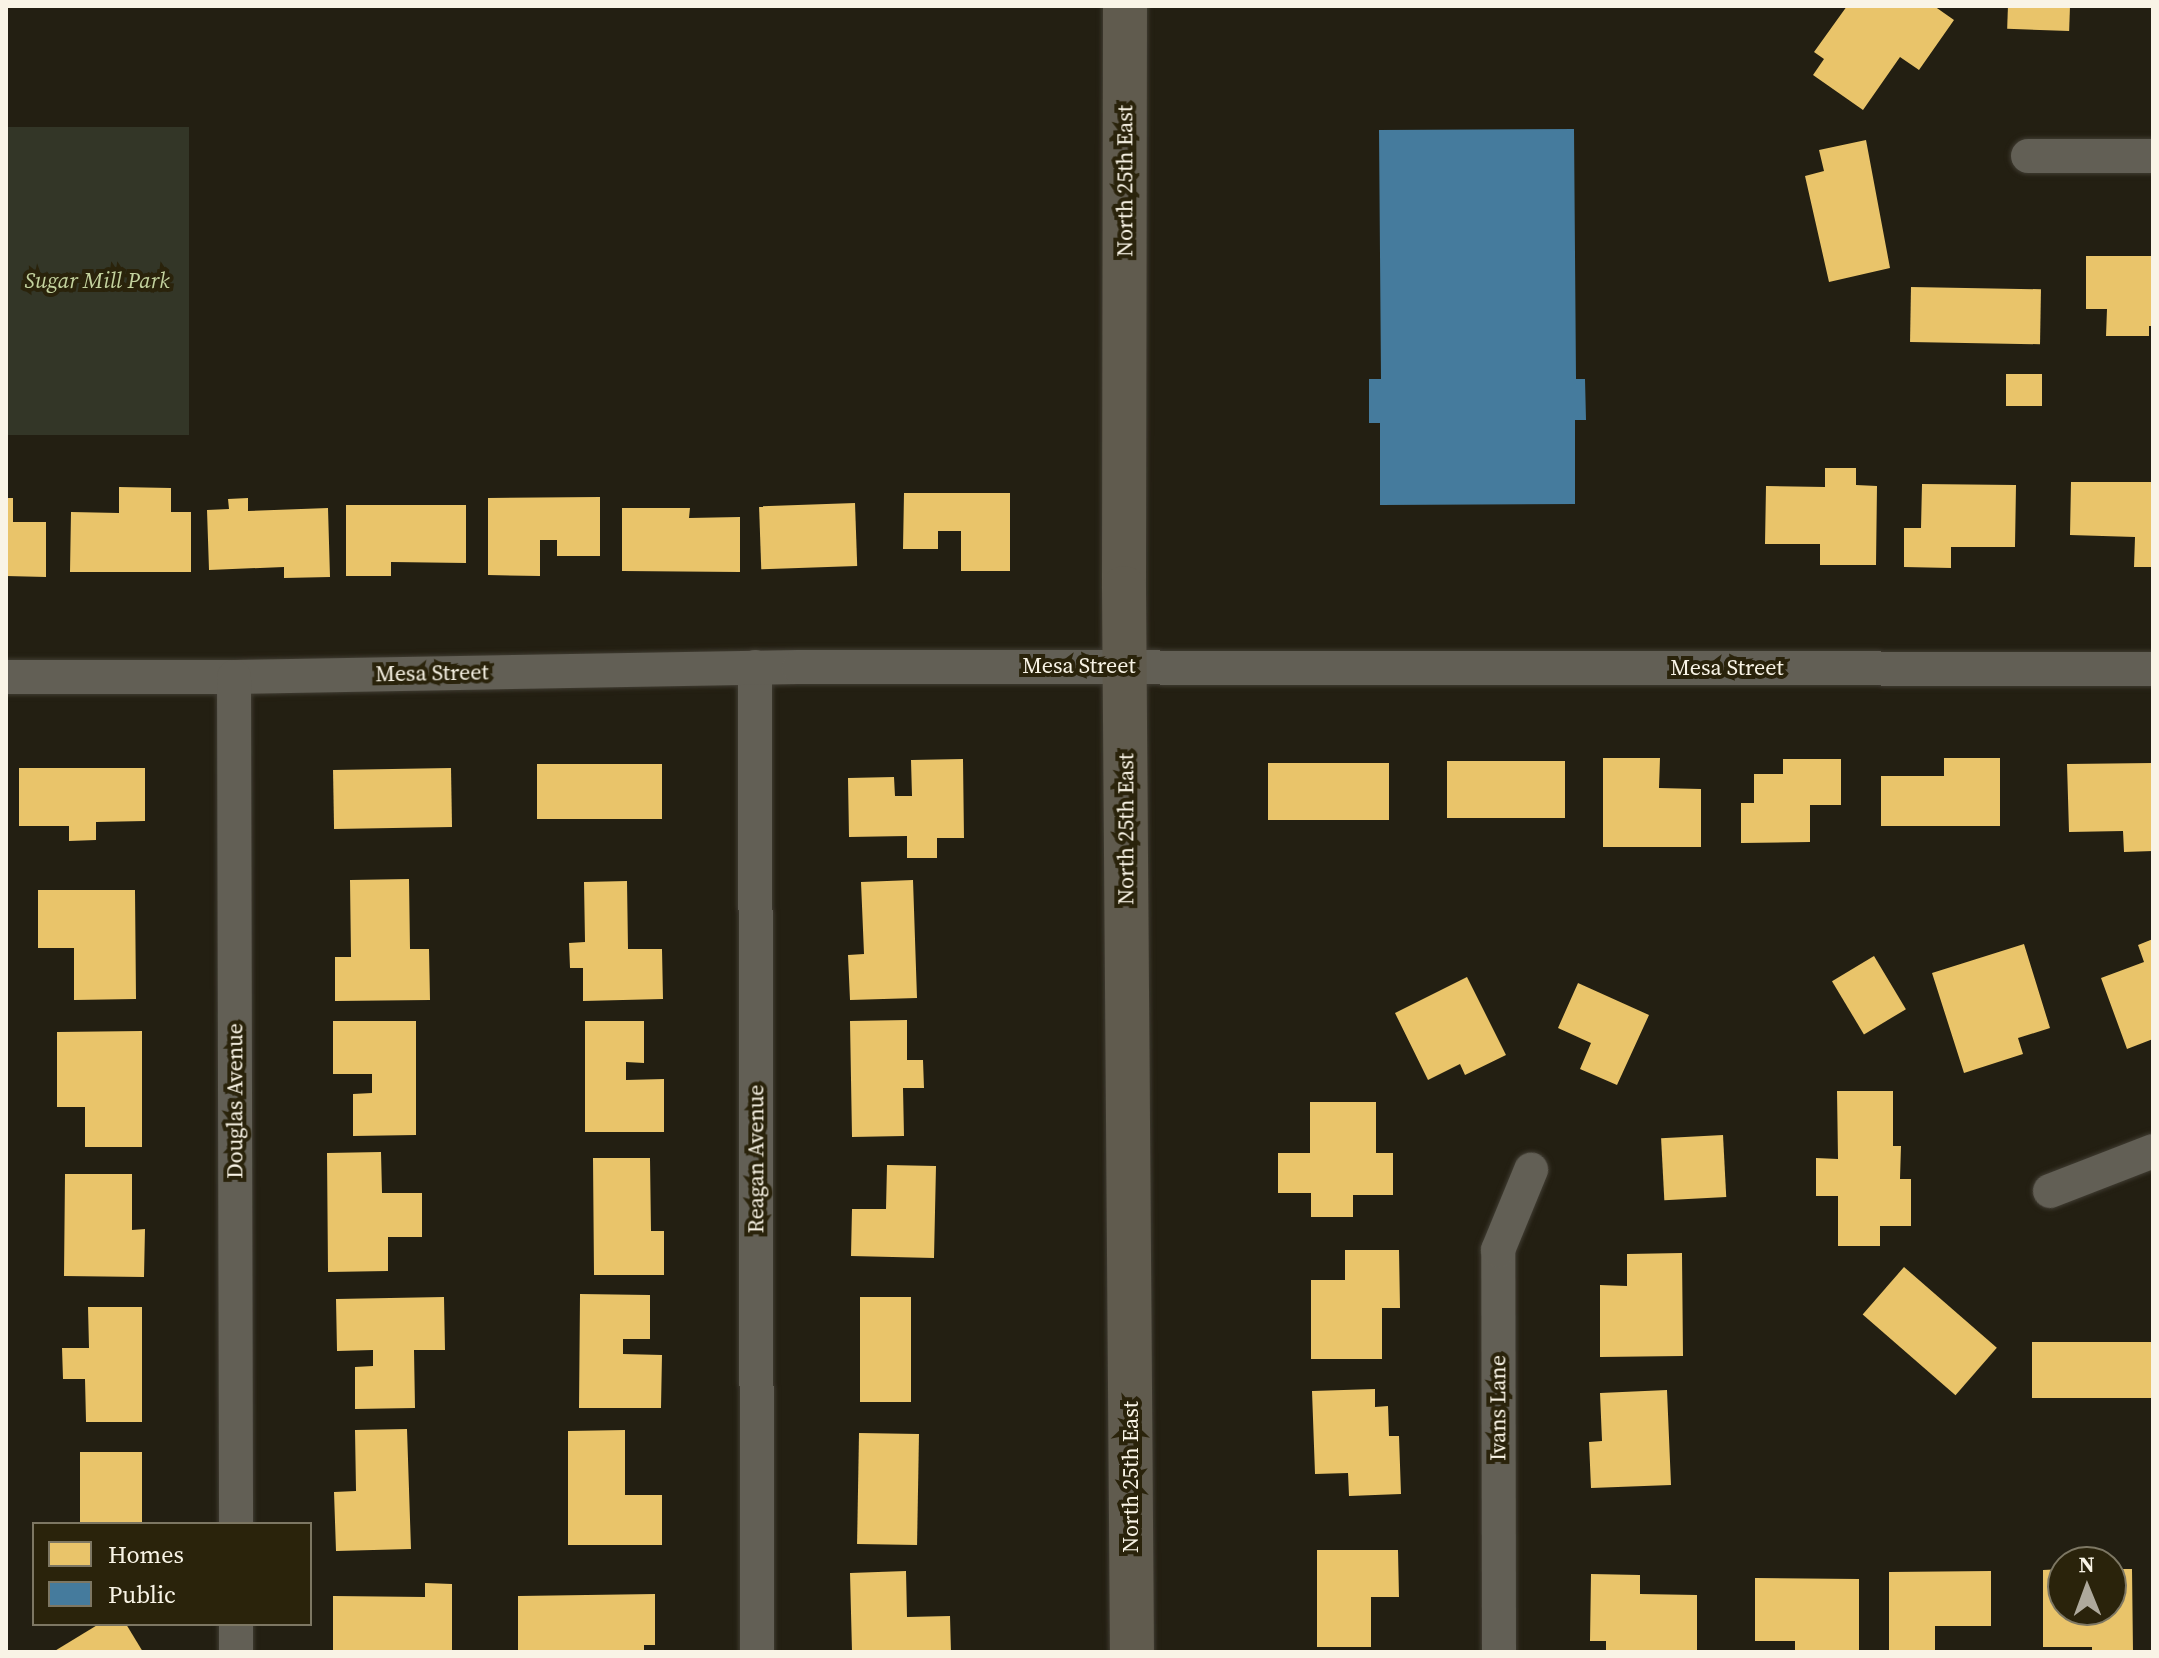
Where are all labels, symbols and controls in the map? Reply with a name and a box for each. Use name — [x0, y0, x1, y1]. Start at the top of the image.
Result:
street label: North 25th East — [1112, 105, 1138, 257]
park label: Sugar Mill Park — [24, 268, 170, 294]
street label: Mesa Street — [1022, 653, 1136, 679]
street label: Mesa Street — [1670, 655, 1784, 681]
street label: Mesa Street — [375, 659, 489, 687]
street label: North 25th East — [1113, 753, 1139, 905]
street label: Douglas Avenue — [222, 1023, 248, 1179]
street label: Reagan Avenue — [743, 1085, 769, 1233]
street label: Ivans Lane — [1485, 1355, 1511, 1461]
street label: North 25th East — [1118, 1401, 1144, 1553]
legend — [32, 1522, 312, 1626]
text: Homes — [108, 1538, 184, 1571]
north arrow — [2047, 1546, 2127, 1626]
text: N — [2078, 1549, 2095, 1579]
text: Public — [108, 1578, 176, 1611]

